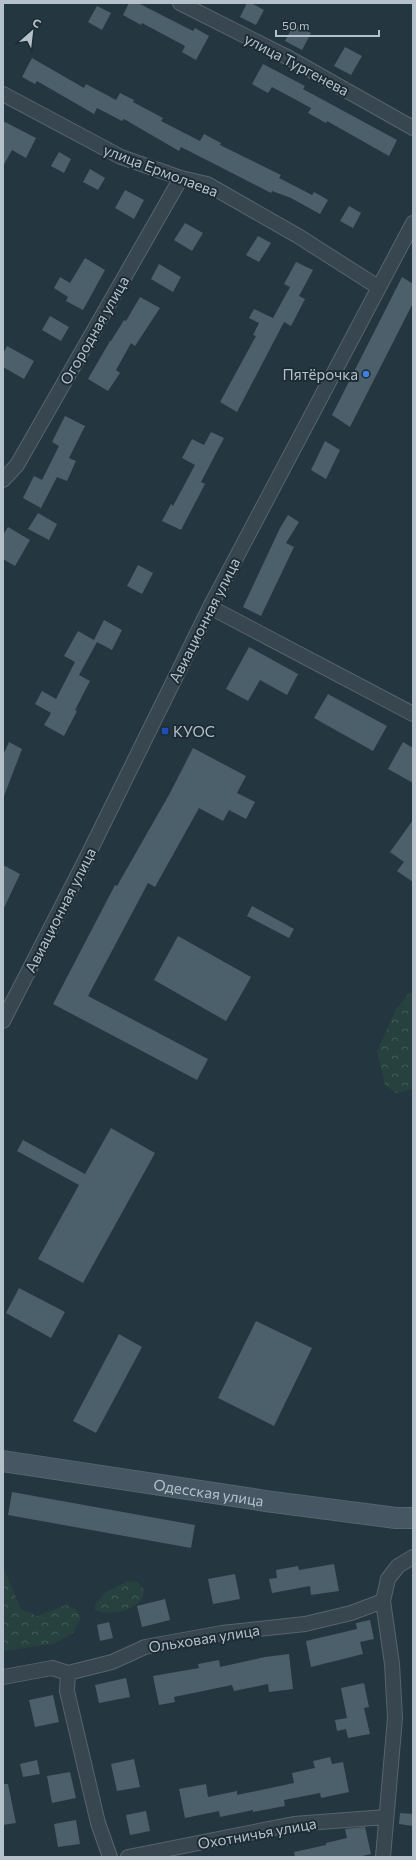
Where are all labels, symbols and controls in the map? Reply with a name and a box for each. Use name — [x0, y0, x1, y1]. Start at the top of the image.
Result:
north arrow — [12, 12, 52, 52]
scale bar — [276, 12, 379, 38]
text: С — [31, 15, 44, 30]
text: 50 m — [282, 18, 310, 32]
street label: улица Тургенева — [242, 29, 352, 99]
street label: улица Ермолаева — [101, 140, 221, 200]
street label: Огородная улица — [56, 273, 132, 387]
place label: Пятёрочка — [283, 365, 358, 383]
marker: Пятёрочка — [361, 369, 371, 379]
street label: Авиационная улица — [165, 555, 243, 685]
place label: КУОС — [173, 722, 215, 740]
marker: КУОС — [160, 726, 170, 736]
street label: Авиационная улица — [21, 845, 99, 975]
street label: Одесская улица — [152, 1475, 265, 1510]
street label: Ольховая улица — [147, 1620, 261, 1656]
street label: Охотничья улица — [196, 1814, 318, 1852]

